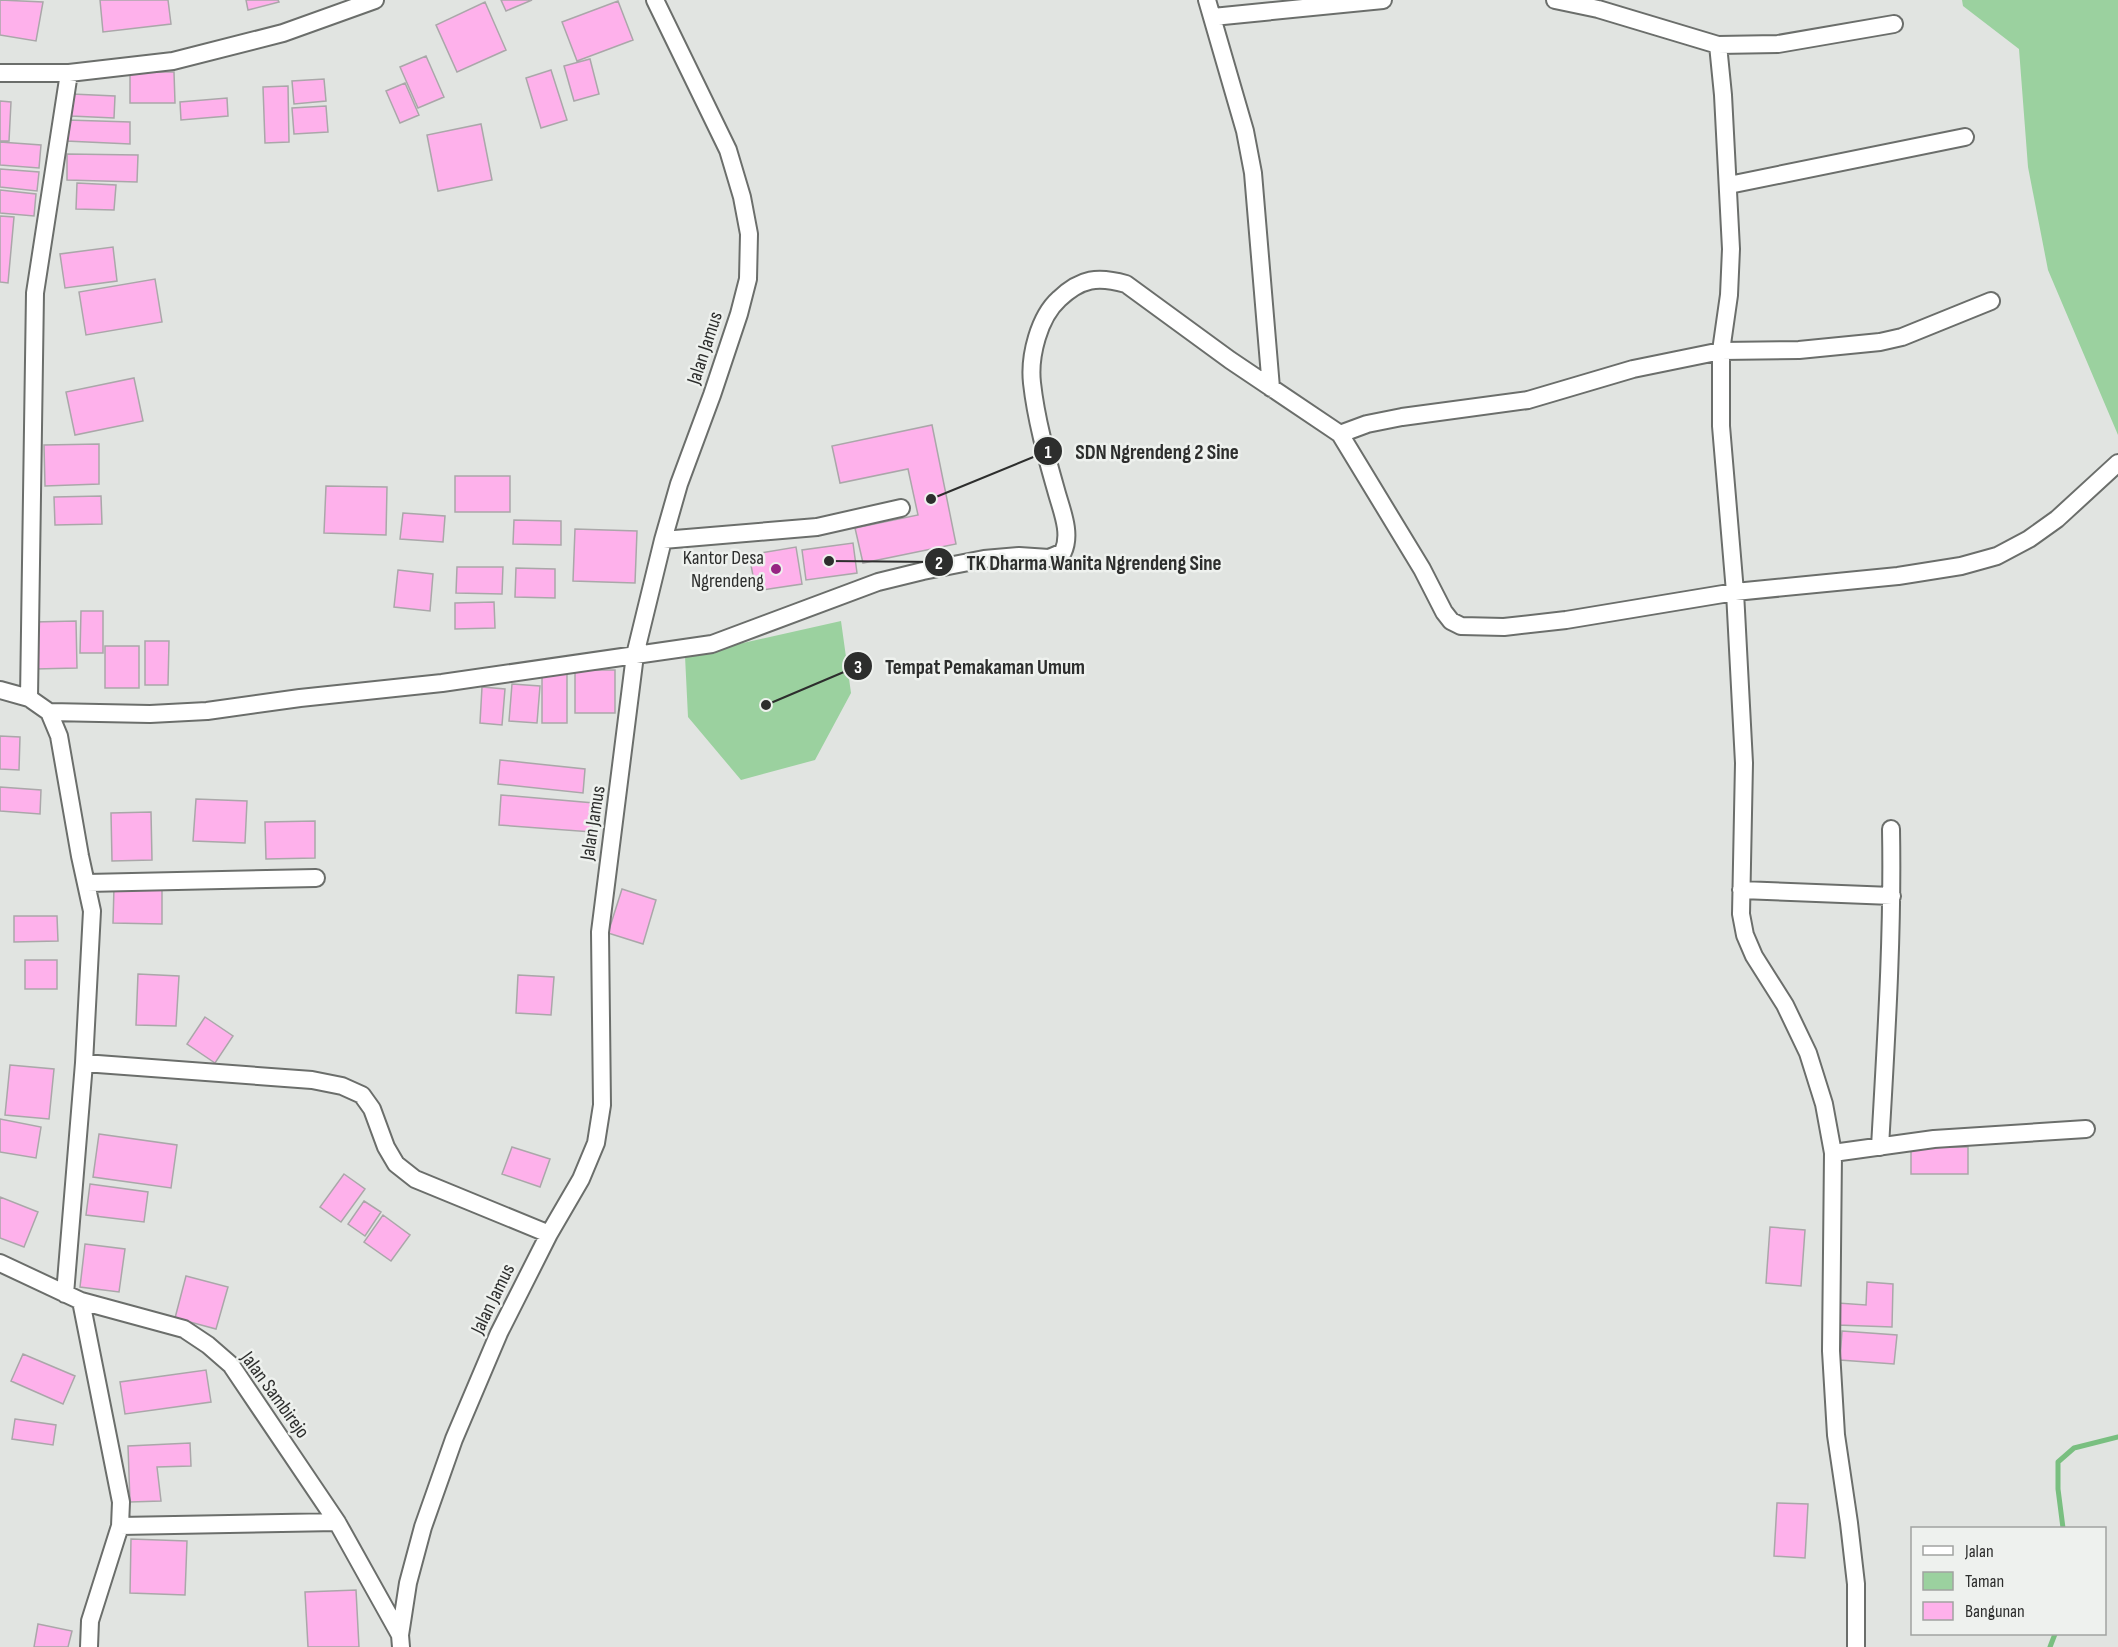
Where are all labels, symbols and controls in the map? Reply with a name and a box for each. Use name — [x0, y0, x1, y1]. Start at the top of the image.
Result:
street label: Jalan Jamus — [682, 309, 728, 388]
callout: SDN Ngrendeng 2 Sine — [1033, 432, 1251, 471]
text: SDN Ngrendeng 2 Sine — [1075, 440, 1239, 465]
text: 1 — [1044, 442, 1052, 463]
callout: TK Dharma Wanita Ngrendeng Sine — [924, 543, 1233, 582]
place label: Kantor Desa Ngrendeng — [683, 546, 764, 593]
text: TK Dharma Wanita Ngrendeng Sine — [966, 551, 1222, 576]
text: 2 — [935, 553, 943, 574]
marker: Kantor Desa Ngrendeng — [769, 562, 783, 576]
callout: Tempat Pemakaman Umum — [843, 647, 1097, 686]
text: Tempat Pemakaman Umum — [885, 655, 1085, 680]
text: 3 — [854, 657, 862, 678]
street label: Jalan Jamus — [575, 784, 611, 863]
street label: Jalan Jamus — [465, 1260, 520, 1339]
street label: Jalan Sambirejo — [235, 1346, 315, 1443]
legend — [1911, 1527, 2106, 1635]
text: Jalan — [1964, 1541, 1994, 1562]
text: Taman — [1965, 1571, 2004, 1592]
text: Bangunan — [1965, 1601, 2025, 1622]

